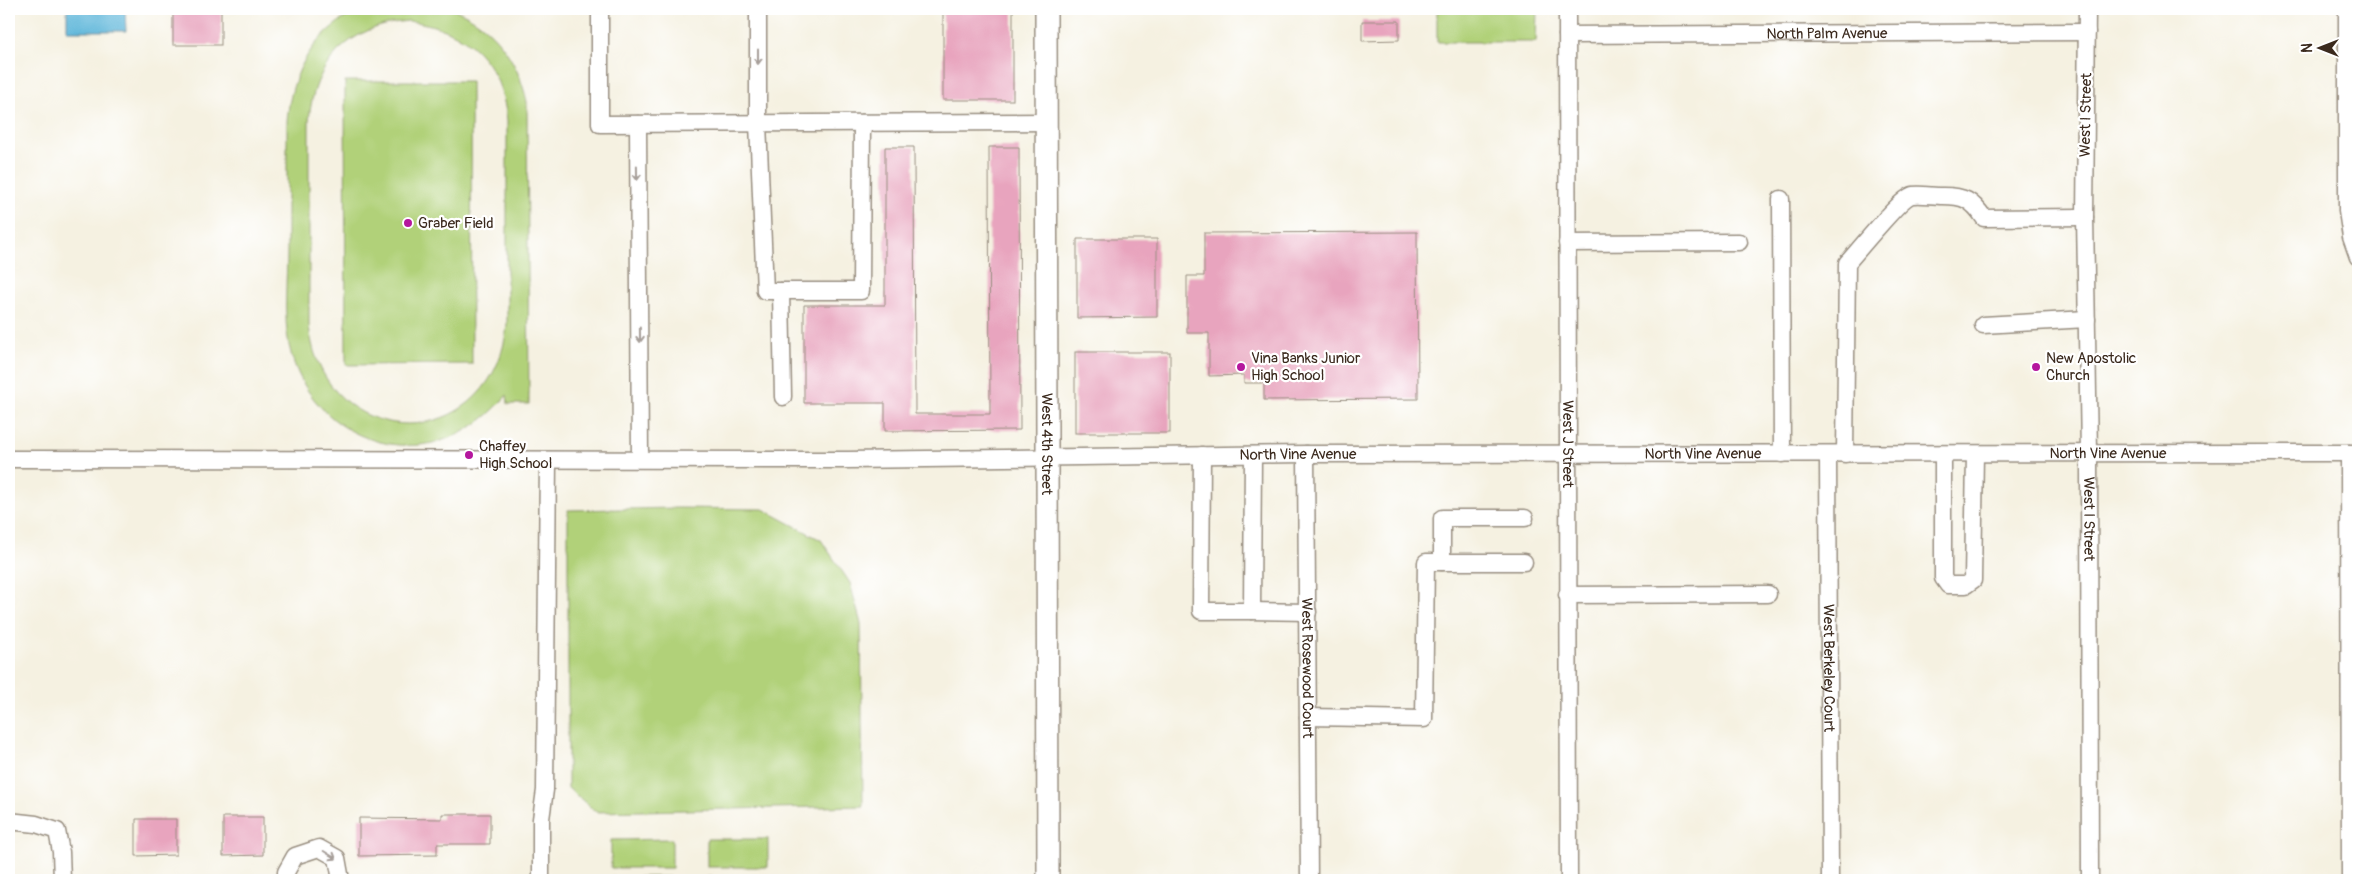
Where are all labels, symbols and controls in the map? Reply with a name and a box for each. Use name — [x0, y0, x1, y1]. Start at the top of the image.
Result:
north arrow — [2294, 22, 2344, 72]
street label: North Palm Avenue — [1766, 24, 1888, 43]
text: N — [2299, 43, 2316, 53]
one-way arrow — [753, 49, 763, 65]
street label: West I Street — [2076, 72, 2096, 157]
one-way arrow — [633, 164, 642, 180]
place label: Graber Field — [418, 214, 494, 233]
marker: Graber Field — [402, 217, 414, 229]
one-way arrow — [635, 326, 645, 343]
place label: Vina Banks Junior High School — [1251, 349, 1361, 385]
place label: New Apostolic Church — [2046, 349, 2137, 385]
marker: Vina Banks Junior High School — [1235, 361, 1247, 373]
marker: New Apostolic Church — [2030, 361, 2042, 373]
street label: West 4th Street — [1037, 393, 1057, 496]
street label: West J Street — [1558, 400, 1578, 489]
place label: Chaffey High School — [479, 437, 552, 473]
street label: North Vine Avenue — [1239, 444, 1357, 464]
street label: North Vine Avenue — [1645, 444, 1762, 463]
street label: North Vine Avenue — [2050, 444, 2167, 463]
marker: Chaffey High School — [463, 449, 475, 461]
street label: West I Street — [2080, 477, 2099, 562]
street label: West Rosewood Court — [1298, 598, 1318, 739]
street label: West Berkeley Court — [1819, 604, 1839, 733]
one-way arrow — [323, 850, 337, 861]

